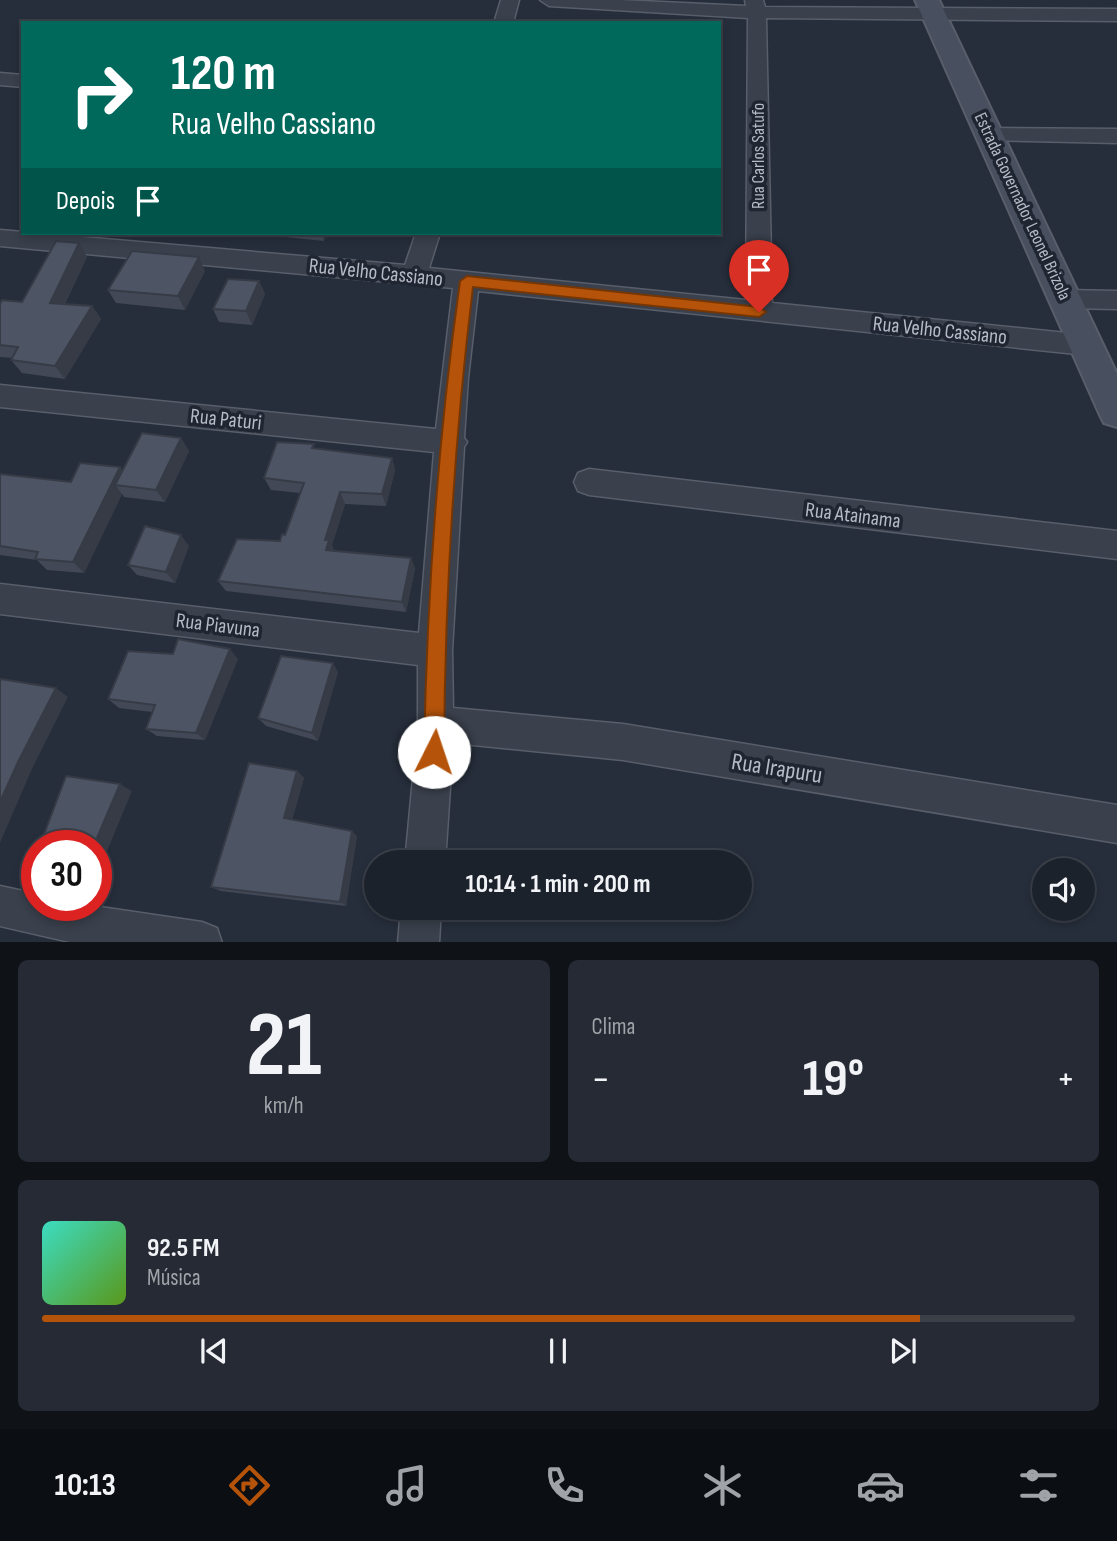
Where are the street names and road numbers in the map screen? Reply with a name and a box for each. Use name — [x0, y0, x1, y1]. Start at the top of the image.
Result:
street label: Rua Carlos Satufo — [748, 103, 769, 209]
street label: Estrada Governador Leonel Brizola — [970, 109, 1075, 303]
street label: Rua Velho Cassiano — [308, 253, 444, 292]
street label: Rua Velho Cassiano — [872, 311, 1008, 350]
street label: Rua Paturi — [189, 403, 263, 436]
street label: Rua Atainama — [804, 497, 902, 534]
street label: Rua Piavuna — [174, 608, 261, 643]
street label: Rua Irapuru — [729, 747, 824, 790]

